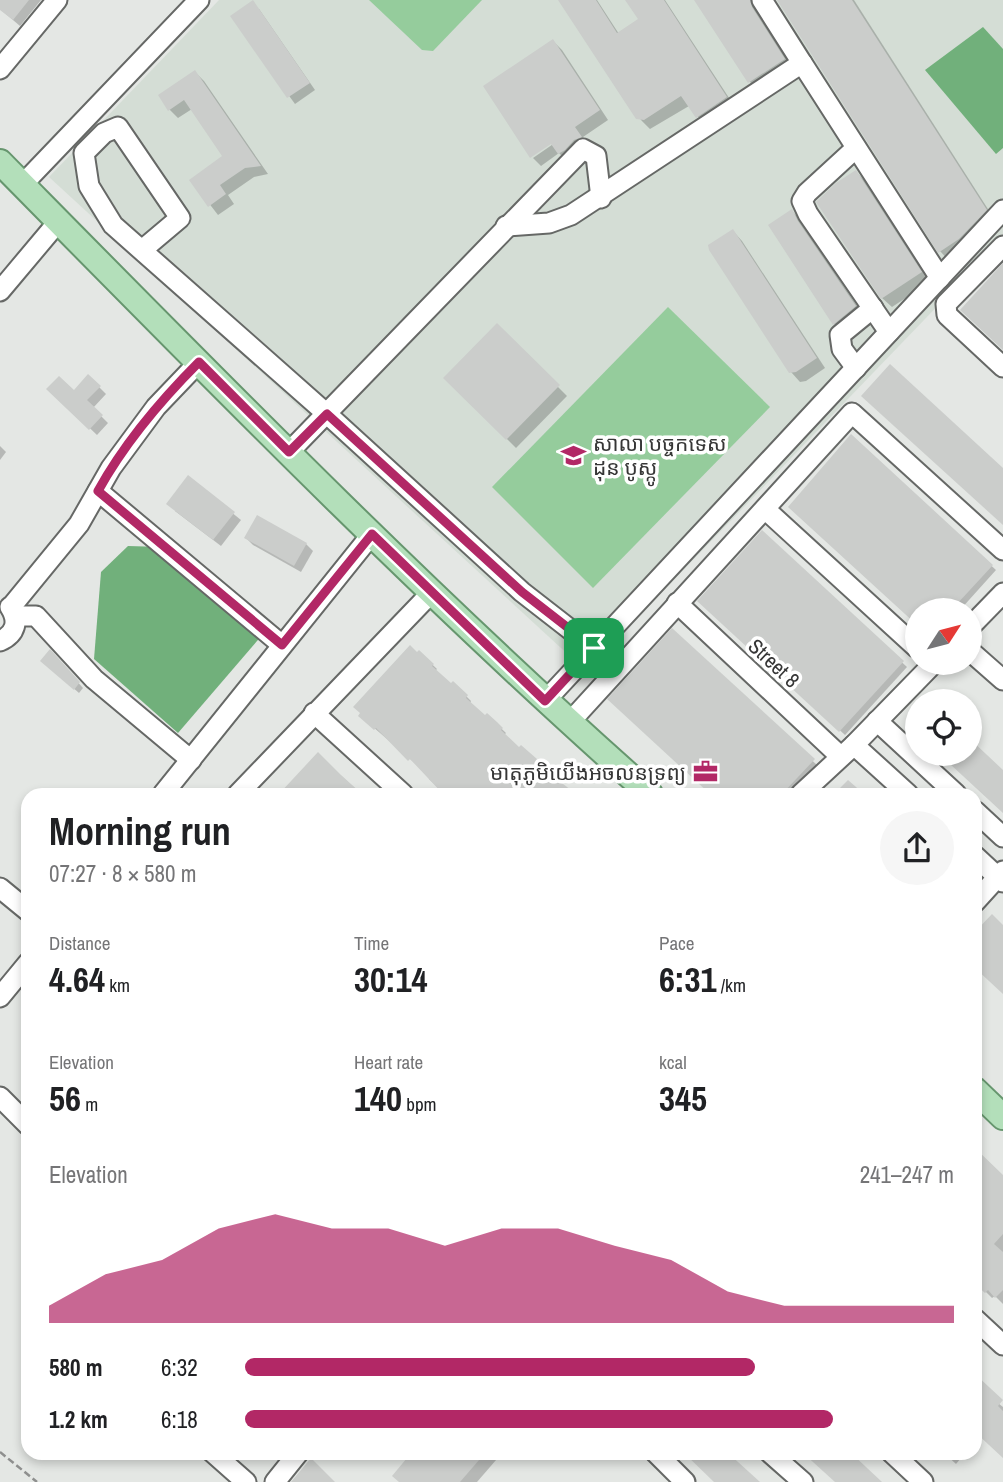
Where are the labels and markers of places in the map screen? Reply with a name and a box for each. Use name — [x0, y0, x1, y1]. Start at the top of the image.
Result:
place label: សាលា បច្ចកទេស ដុន បូស្កូ — [593, 429, 727, 487]
school or university icon: សាលា បច្ចកទេស ដុន បូស្កូ — [559, 441, 587, 469]
pin — [564, 618, 624, 678]
place label: មាតុភូមិយើងអចលនទ្រព្យ — [490, 758, 686, 787]
office icon: មាតុភូមិយើងអចលនទ្រព្យ — [692, 758, 720, 786]

